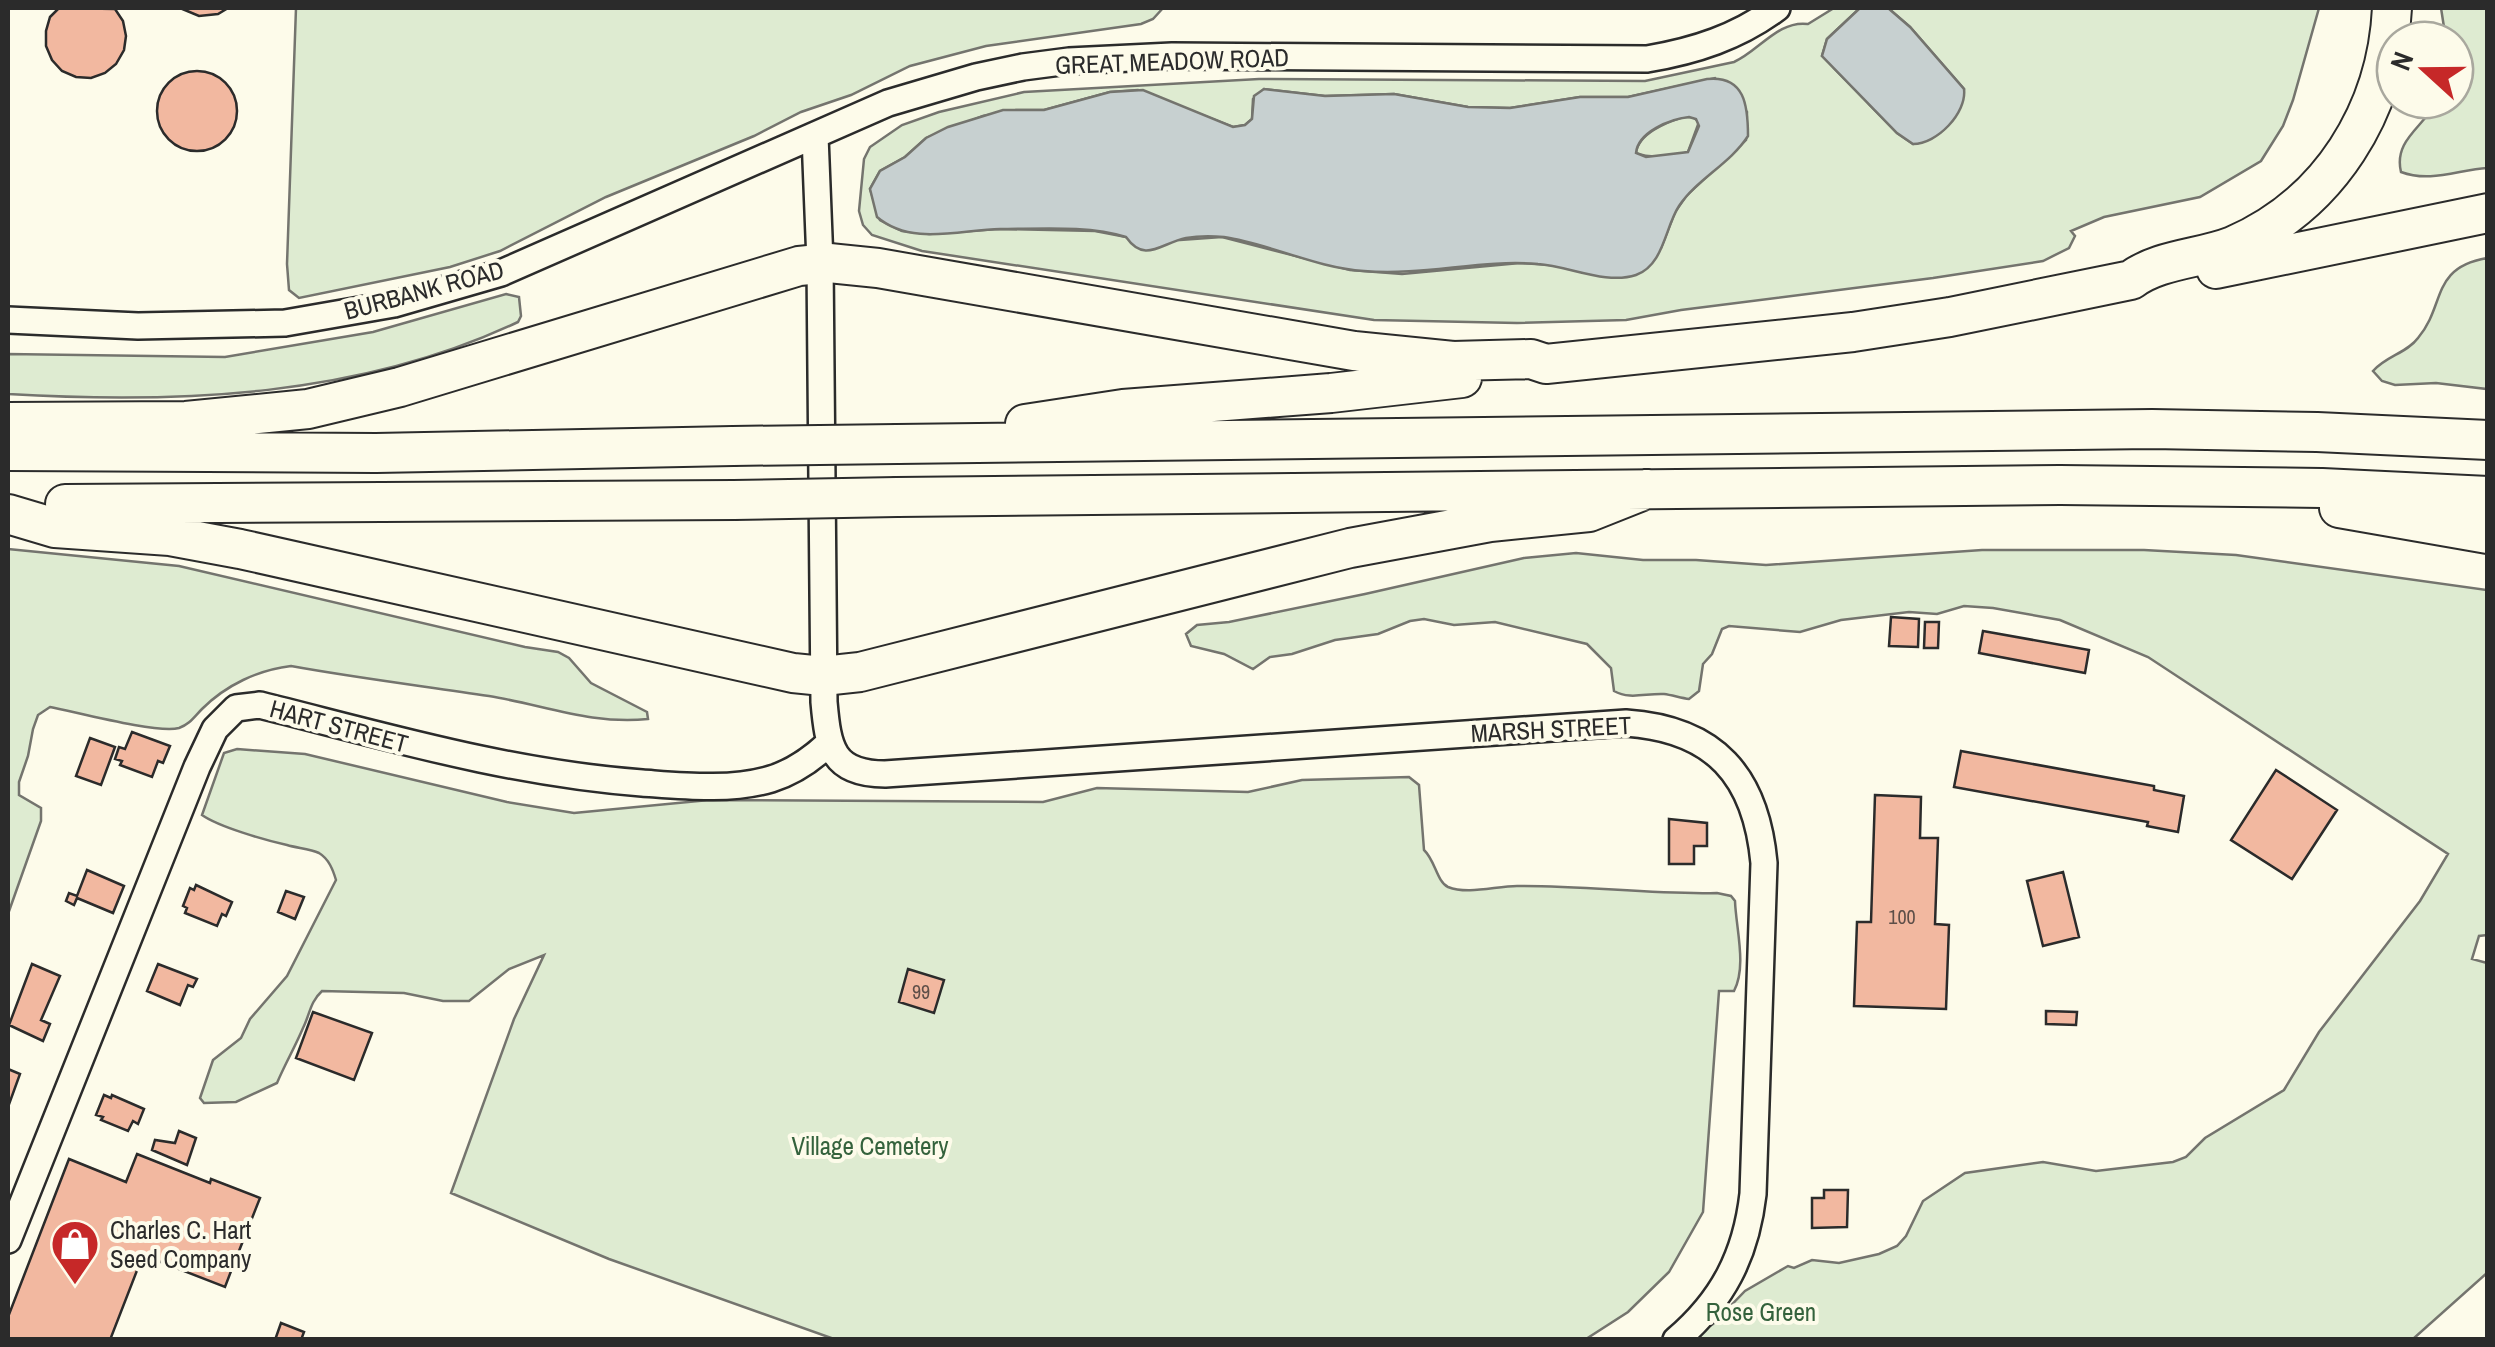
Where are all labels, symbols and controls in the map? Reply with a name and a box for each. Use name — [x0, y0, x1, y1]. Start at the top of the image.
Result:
north arrow — [2375, 20, 2475, 120]
street label: GREAT MEADOW ROAD — [1055, 40, 1289, 82]
text: N — [2381, 46, 2422, 76]
street label: BURBANK ROAD — [340, 252, 508, 328]
street label: HART STREET — [266, 691, 412, 761]
street label: MARSH STREET — [1470, 708, 1633, 750]
house number: 100 — [1888, 903, 1916, 930]
house number: 99 — [912, 978, 930, 1005]
park label: Village Cemetery — [792, 1129, 949, 1163]
place label: Charles C. Hart Seed Company — [110, 1213, 252, 1276]
shop icon: Charles C. Hart Seed Company — [49, 1218, 101, 1286]
park label: Rose Green — [1706, 1295, 1816, 1329]

